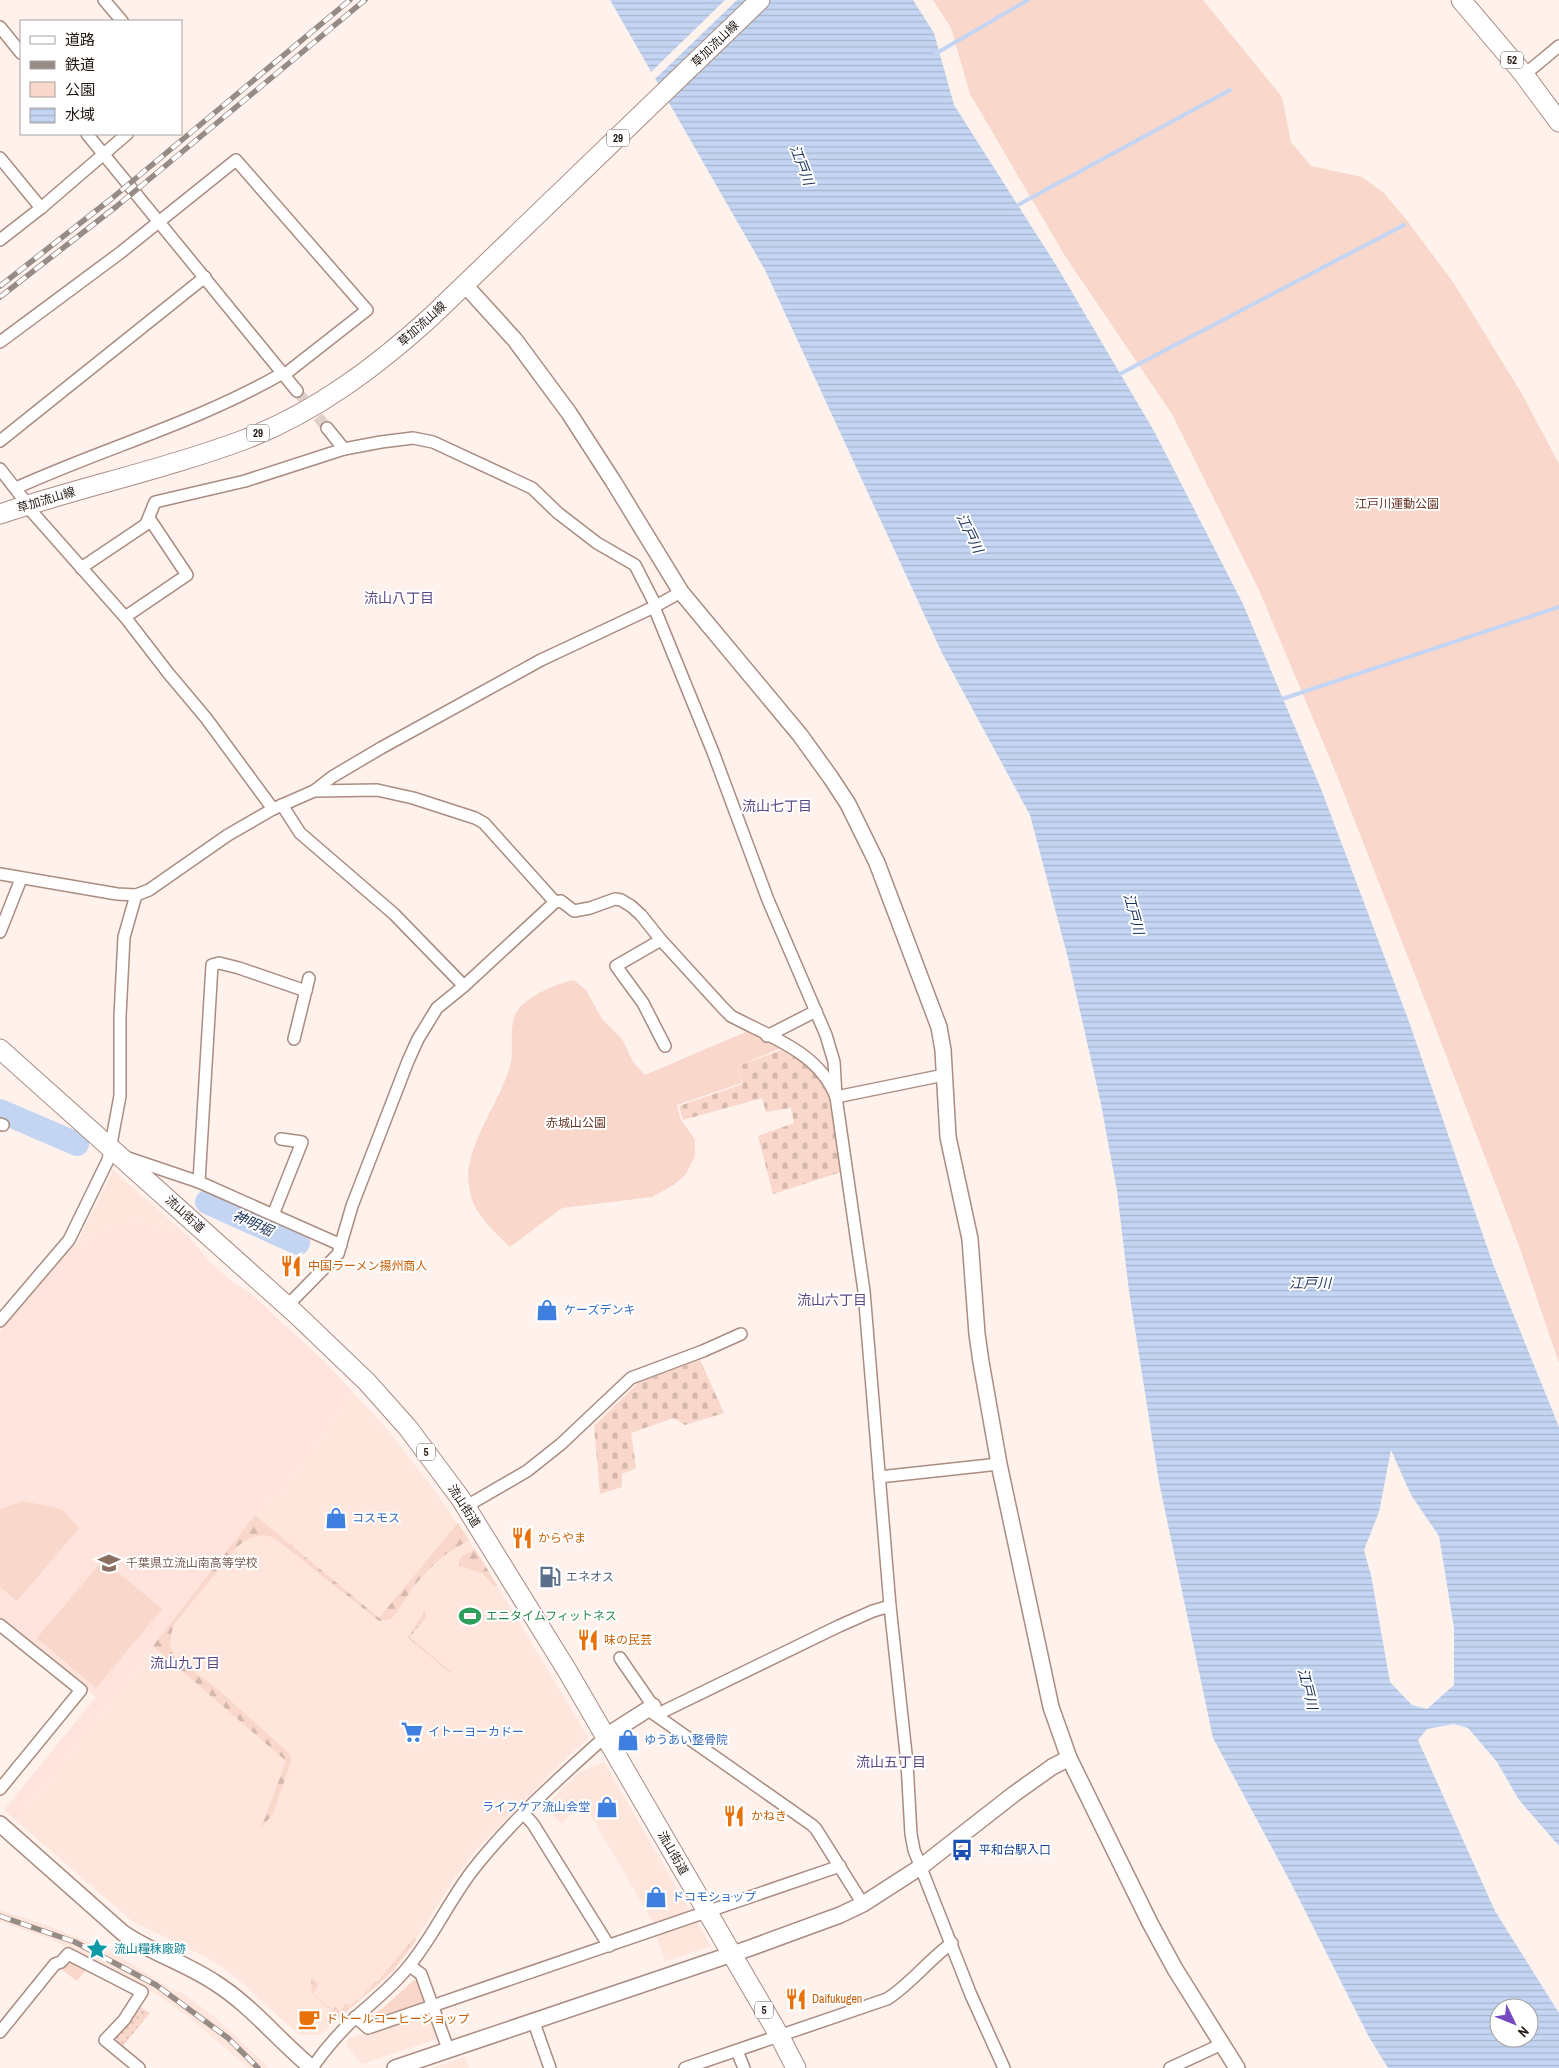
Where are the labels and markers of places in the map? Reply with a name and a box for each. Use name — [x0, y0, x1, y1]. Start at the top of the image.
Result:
restaurant icon: 中国ラーメン揚州商人 — [278, 1253, 304, 1279]
place label: 中国ラーメン揚州商人 — [308, 1258, 428, 1274]
shop icon: ケーズデンキ — [534, 1297, 560, 1323]
place label: ケーズデンキ — [564, 1302, 635, 1318]
shop icon: コスモス — [323, 1505, 349, 1531]
place label: コスモス — [352, 1510, 400, 1526]
restaurant icon: からやま — [509, 1525, 535, 1551]
place label: からやま — [538, 1530, 586, 1546]
school or university icon: 千葉県立流山南高等学校 — [96, 1550, 122, 1576]
place label: 千葉県立流山南高等学校 — [126, 1555, 258, 1571]
fuel station icon: エネオス — [537, 1564, 563, 1590]
place label: エネオス — [566, 1569, 614, 1585]
sports icon: エニタイムフィットネス — [457, 1603, 483, 1629]
place label: エニタイムフィットネス — [486, 1608, 617, 1624]
restaurant icon: 味の民芸 — [575, 1627, 601, 1653]
place label: 味の民芸 — [604, 1632, 652, 1648]
supermarket icon: イトーヨーカドー — [399, 1719, 425, 1745]
place label: イトーヨーカドー — [428, 1724, 524, 1740]
shop icon: ゆうあい整骨院 — [615, 1727, 641, 1753]
place label: ゆうあい整骨院 — [644, 1732, 728, 1748]
shop icon: ライフケア流山会堂 — [594, 1794, 620, 1820]
place label: ライフケア流山会堂 — [482, 1799, 590, 1815]
restaurant icon: かねき — [721, 1803, 747, 1829]
place label: かねき — [751, 1808, 787, 1824]
bus stop icon: 平和台駅入口 — [949, 1837, 975, 1863]
place label: 平和台駅入口 — [979, 1842, 1051, 1858]
shop icon: ドコモショップ — [643, 1884, 669, 1910]
place label: ドコモショップ — [672, 1889, 756, 1905]
place icon: 流山糧秣廠跡 — [84, 1936, 110, 1962]
place label: 流山糧秣廠跡 — [114, 1941, 186, 1957]
restaurant icon: Daifukugen — [783, 1986, 809, 2012]
place label: Daifukugen — [812, 1991, 862, 2007]
cafe icon: ドトールコーヒーショップ — [296, 2006, 322, 2032]
place label: ドトールコーヒーショップ — [326, 2011, 470, 2027]

